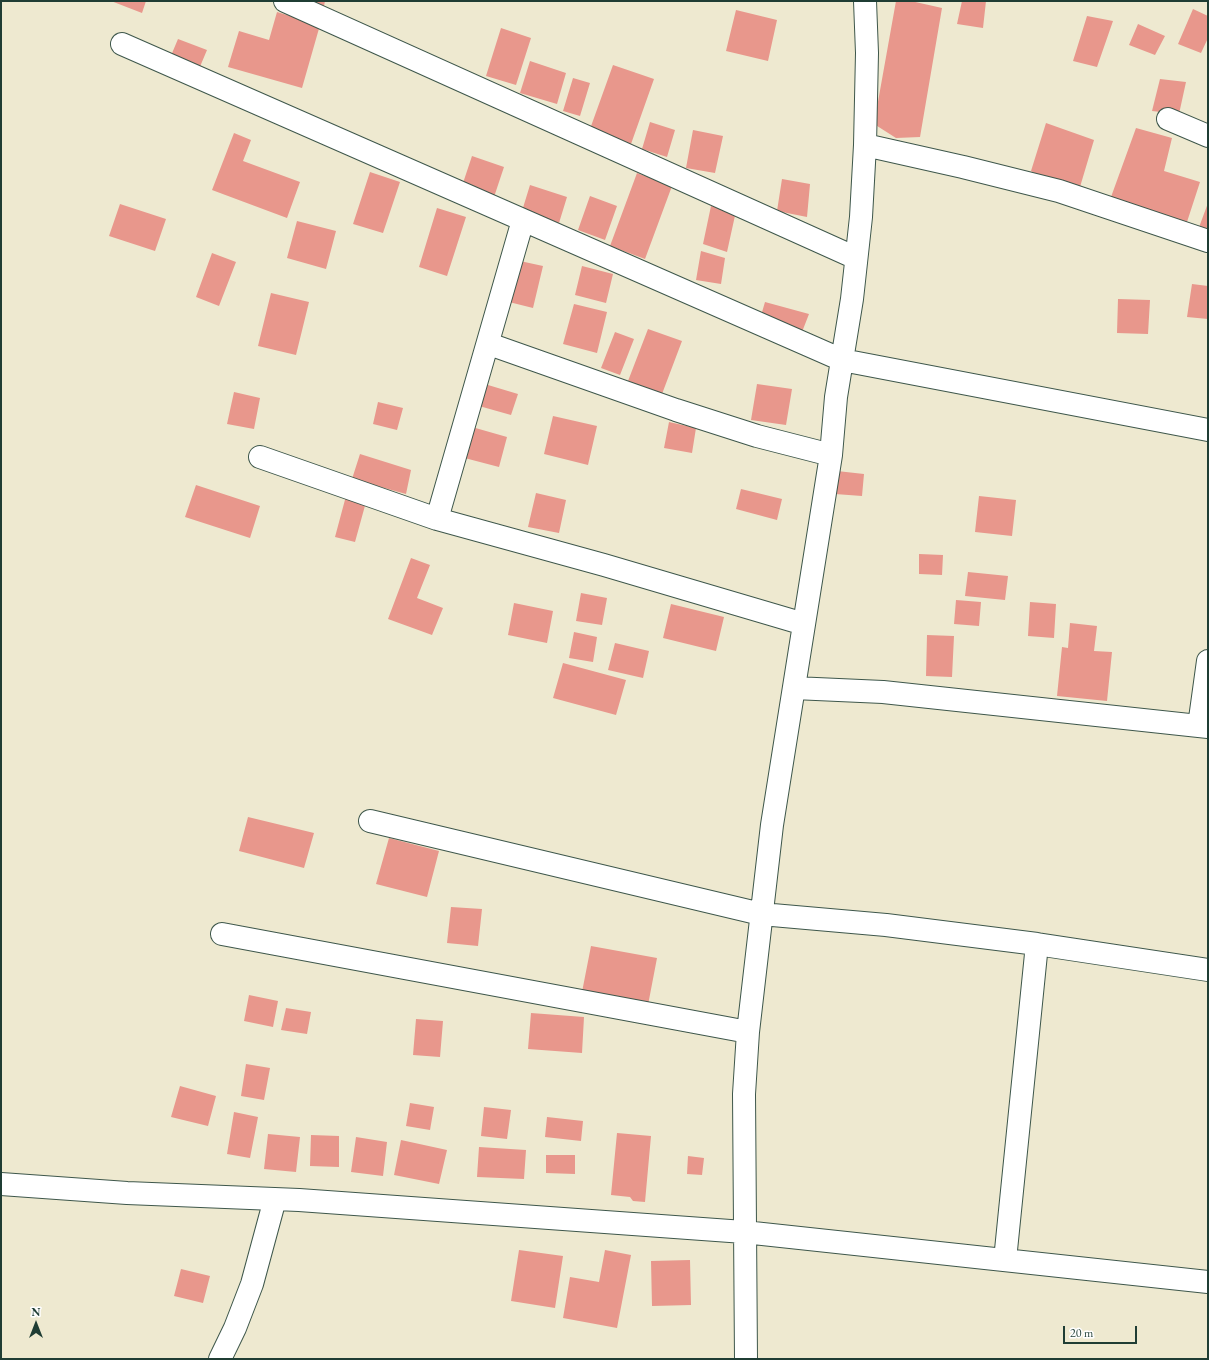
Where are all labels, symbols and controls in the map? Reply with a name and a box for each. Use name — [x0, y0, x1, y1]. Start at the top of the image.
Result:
north arrow — [16, 1304, 56, 1344]
text: N — [32, 1305, 40, 1319]
scale bar — [1065, 1318, 1139, 1344]
text: 20 m — [1070, 1325, 1093, 1341]

